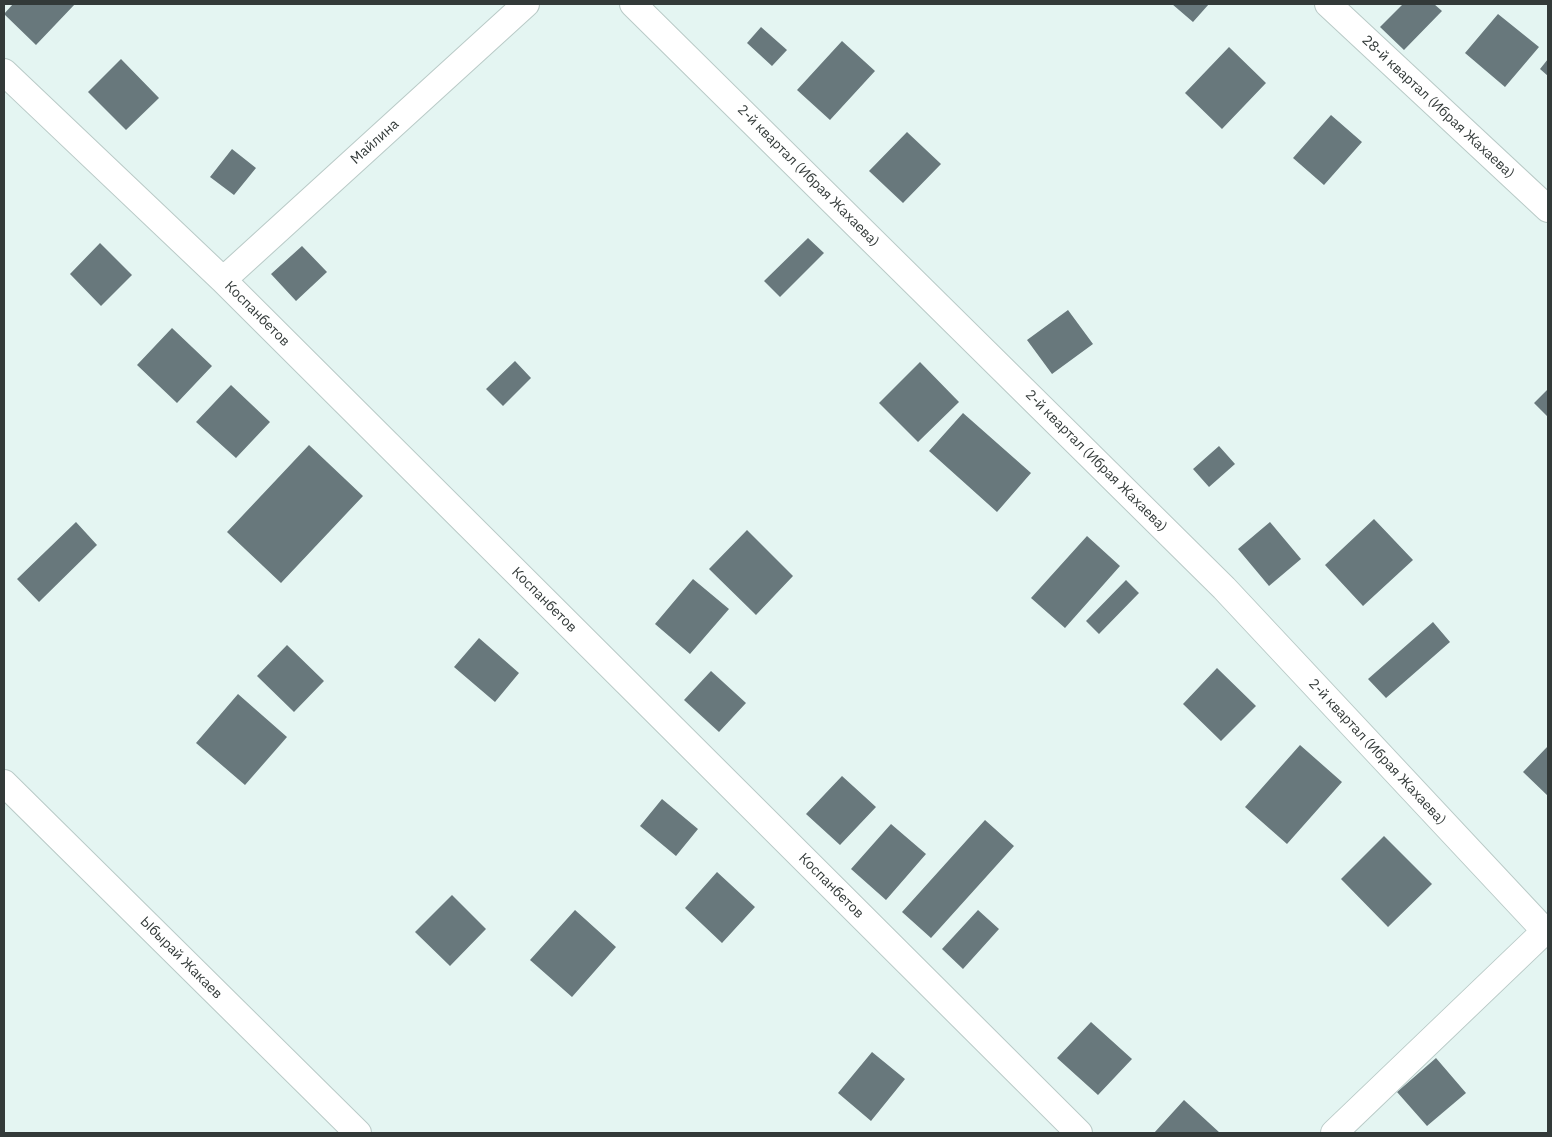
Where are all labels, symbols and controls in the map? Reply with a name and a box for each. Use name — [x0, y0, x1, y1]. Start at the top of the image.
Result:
street label: 28-й квартал (Ибрая Жахаева) — [1358, 32, 1518, 182]
street label: 2-й квартал (Ибрая Жахаева) — [734, 102, 882, 250]
street label: Майлина — [347, 116, 403, 168]
street label: Коспанбетов — [221, 278, 293, 350]
street label: 2-й квартал (Ибрая Жахаева) — [1022, 387, 1170, 535]
street label: Коспанбетов — [508, 564, 580, 636]
street label: 2-й квартал (Ибрая Жахаева) — [1305, 675, 1449, 829]
street label: Коспанбетов — [795, 850, 867, 922]
street label: Ыбырай Жакаев — [137, 914, 225, 1002]

